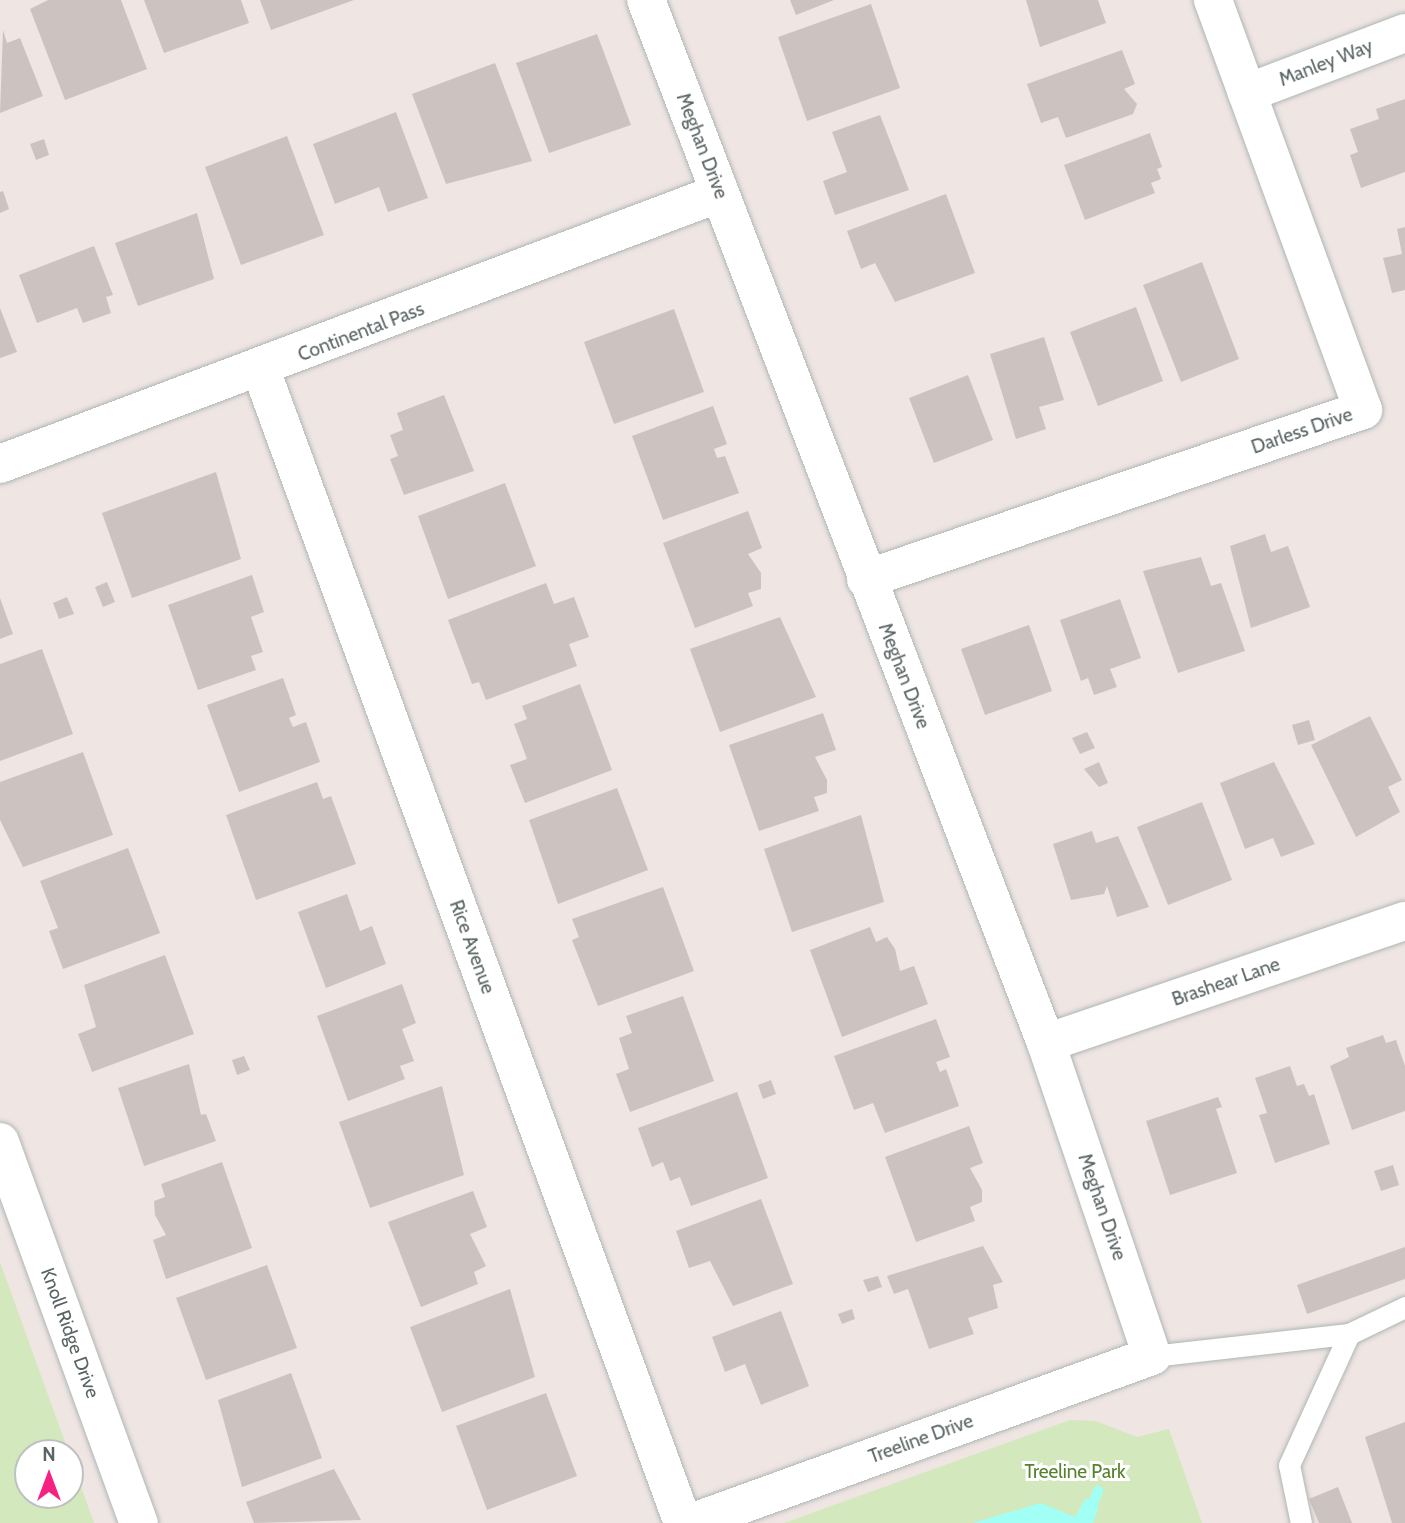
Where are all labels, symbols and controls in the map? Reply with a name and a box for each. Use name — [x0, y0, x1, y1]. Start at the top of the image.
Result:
street label: Manley Way — [1276, 35, 1376, 91]
street label: Meghan Drive — [671, 90, 733, 202]
street label: Continental Pass — [295, 297, 427, 367]
street label: Darless Drive — [1248, 403, 1356, 459]
street label: Meghan Drive — [873, 620, 935, 732]
street label: Rice Avenue — [445, 897, 499, 997]
street label: Brashear Lane — [1169, 953, 1283, 1011]
street label: Meghan Drive — [1073, 1151, 1131, 1263]
street label: Knoll Ridge Drive — [36, 1265, 104, 1401]
street label: Treeline Drive — [866, 1410, 976, 1468]
north arrow — [14, 1439, 84, 1509]
text: N — [42, 1443, 56, 1466]
park label: Treeline Park — [1024, 1461, 1126, 1483]

